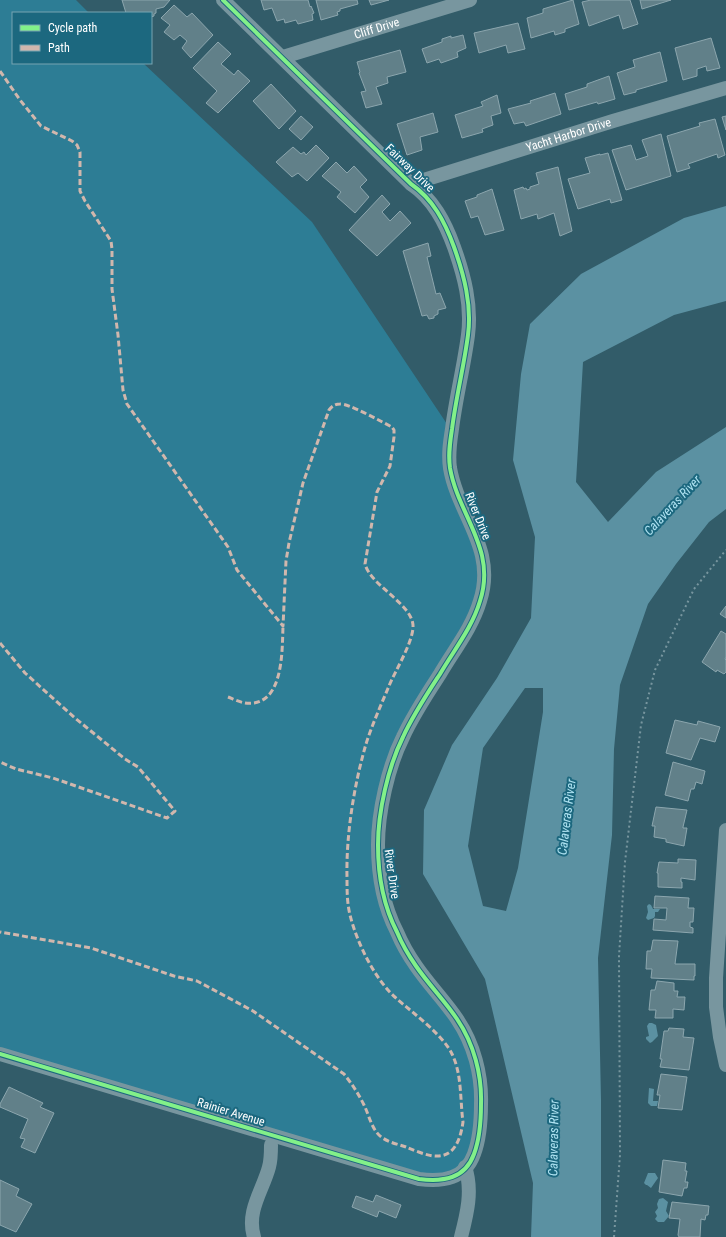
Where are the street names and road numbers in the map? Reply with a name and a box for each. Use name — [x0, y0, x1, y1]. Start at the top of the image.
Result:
street label: Cliff Drive — [352, 15, 401, 42]
street label: Yacht Harbor Drive — [524, 115, 613, 155]
street label: Fairway Drive — [382, 141, 438, 195]
street label: River Drive — [462, 490, 494, 542]
street label: River Drive — [382, 848, 402, 900]
street label: Rainier Avenue — [195, 1095, 267, 1129]

